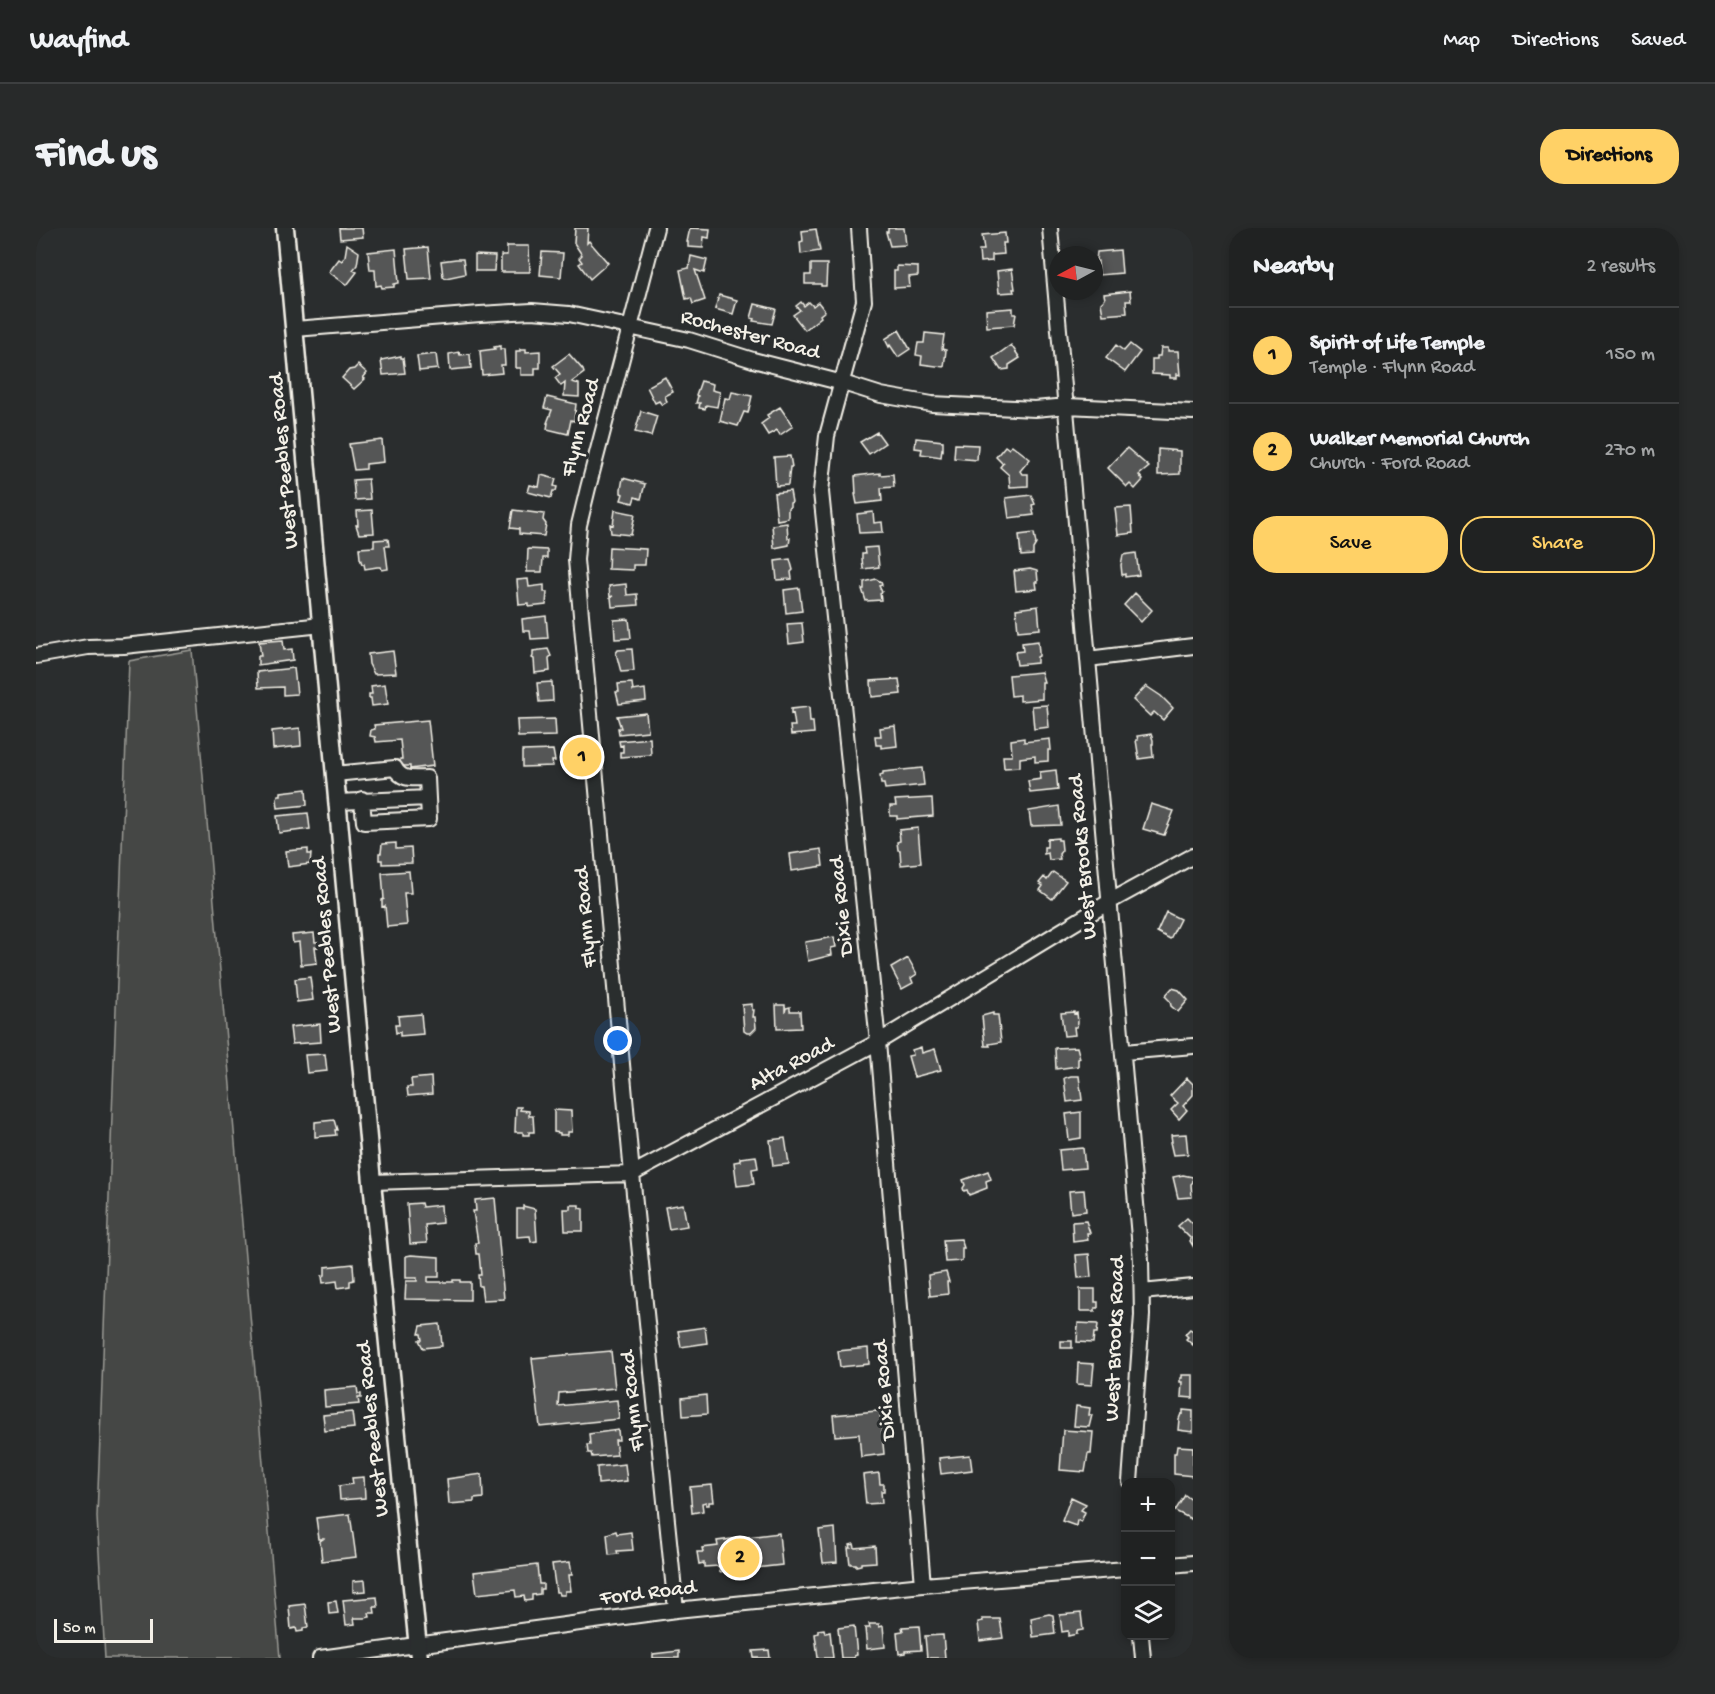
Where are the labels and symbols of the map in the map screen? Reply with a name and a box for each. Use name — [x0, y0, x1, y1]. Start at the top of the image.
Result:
north arrow — [1049, 246, 1103, 300]
street label: Rochester Road — [678, 305, 825, 368]
street label: West Peebles Road — [264, 370, 306, 550]
street label: Flynn Road — [556, 374, 608, 481]
pin: 1 — [562, 734, 602, 780]
street label: West Brooks Road — [1064, 771, 1104, 941]
street label: Dixie Road — [825, 853, 861, 959]
street label: West Peebles Road — [307, 854, 349, 1034]
street label: Flynn Road — [569, 863, 604, 969]
your location — [603, 1026, 632, 1055]
street label: Alta Road — [745, 1031, 841, 1098]
street label: West Brooks Road — [1100, 1254, 1132, 1422]
street label: Dixie Road — [869, 1337, 903, 1443]
street label: West Peebles Road — [352, 1338, 396, 1518]
street label: Flynn Road — [616, 1347, 652, 1454]
pin: 2 — [720, 1536, 760, 1580]
street label: Ford Road — [597, 1575, 700, 1613]
scale bar — [54, 1616, 153, 1644]

